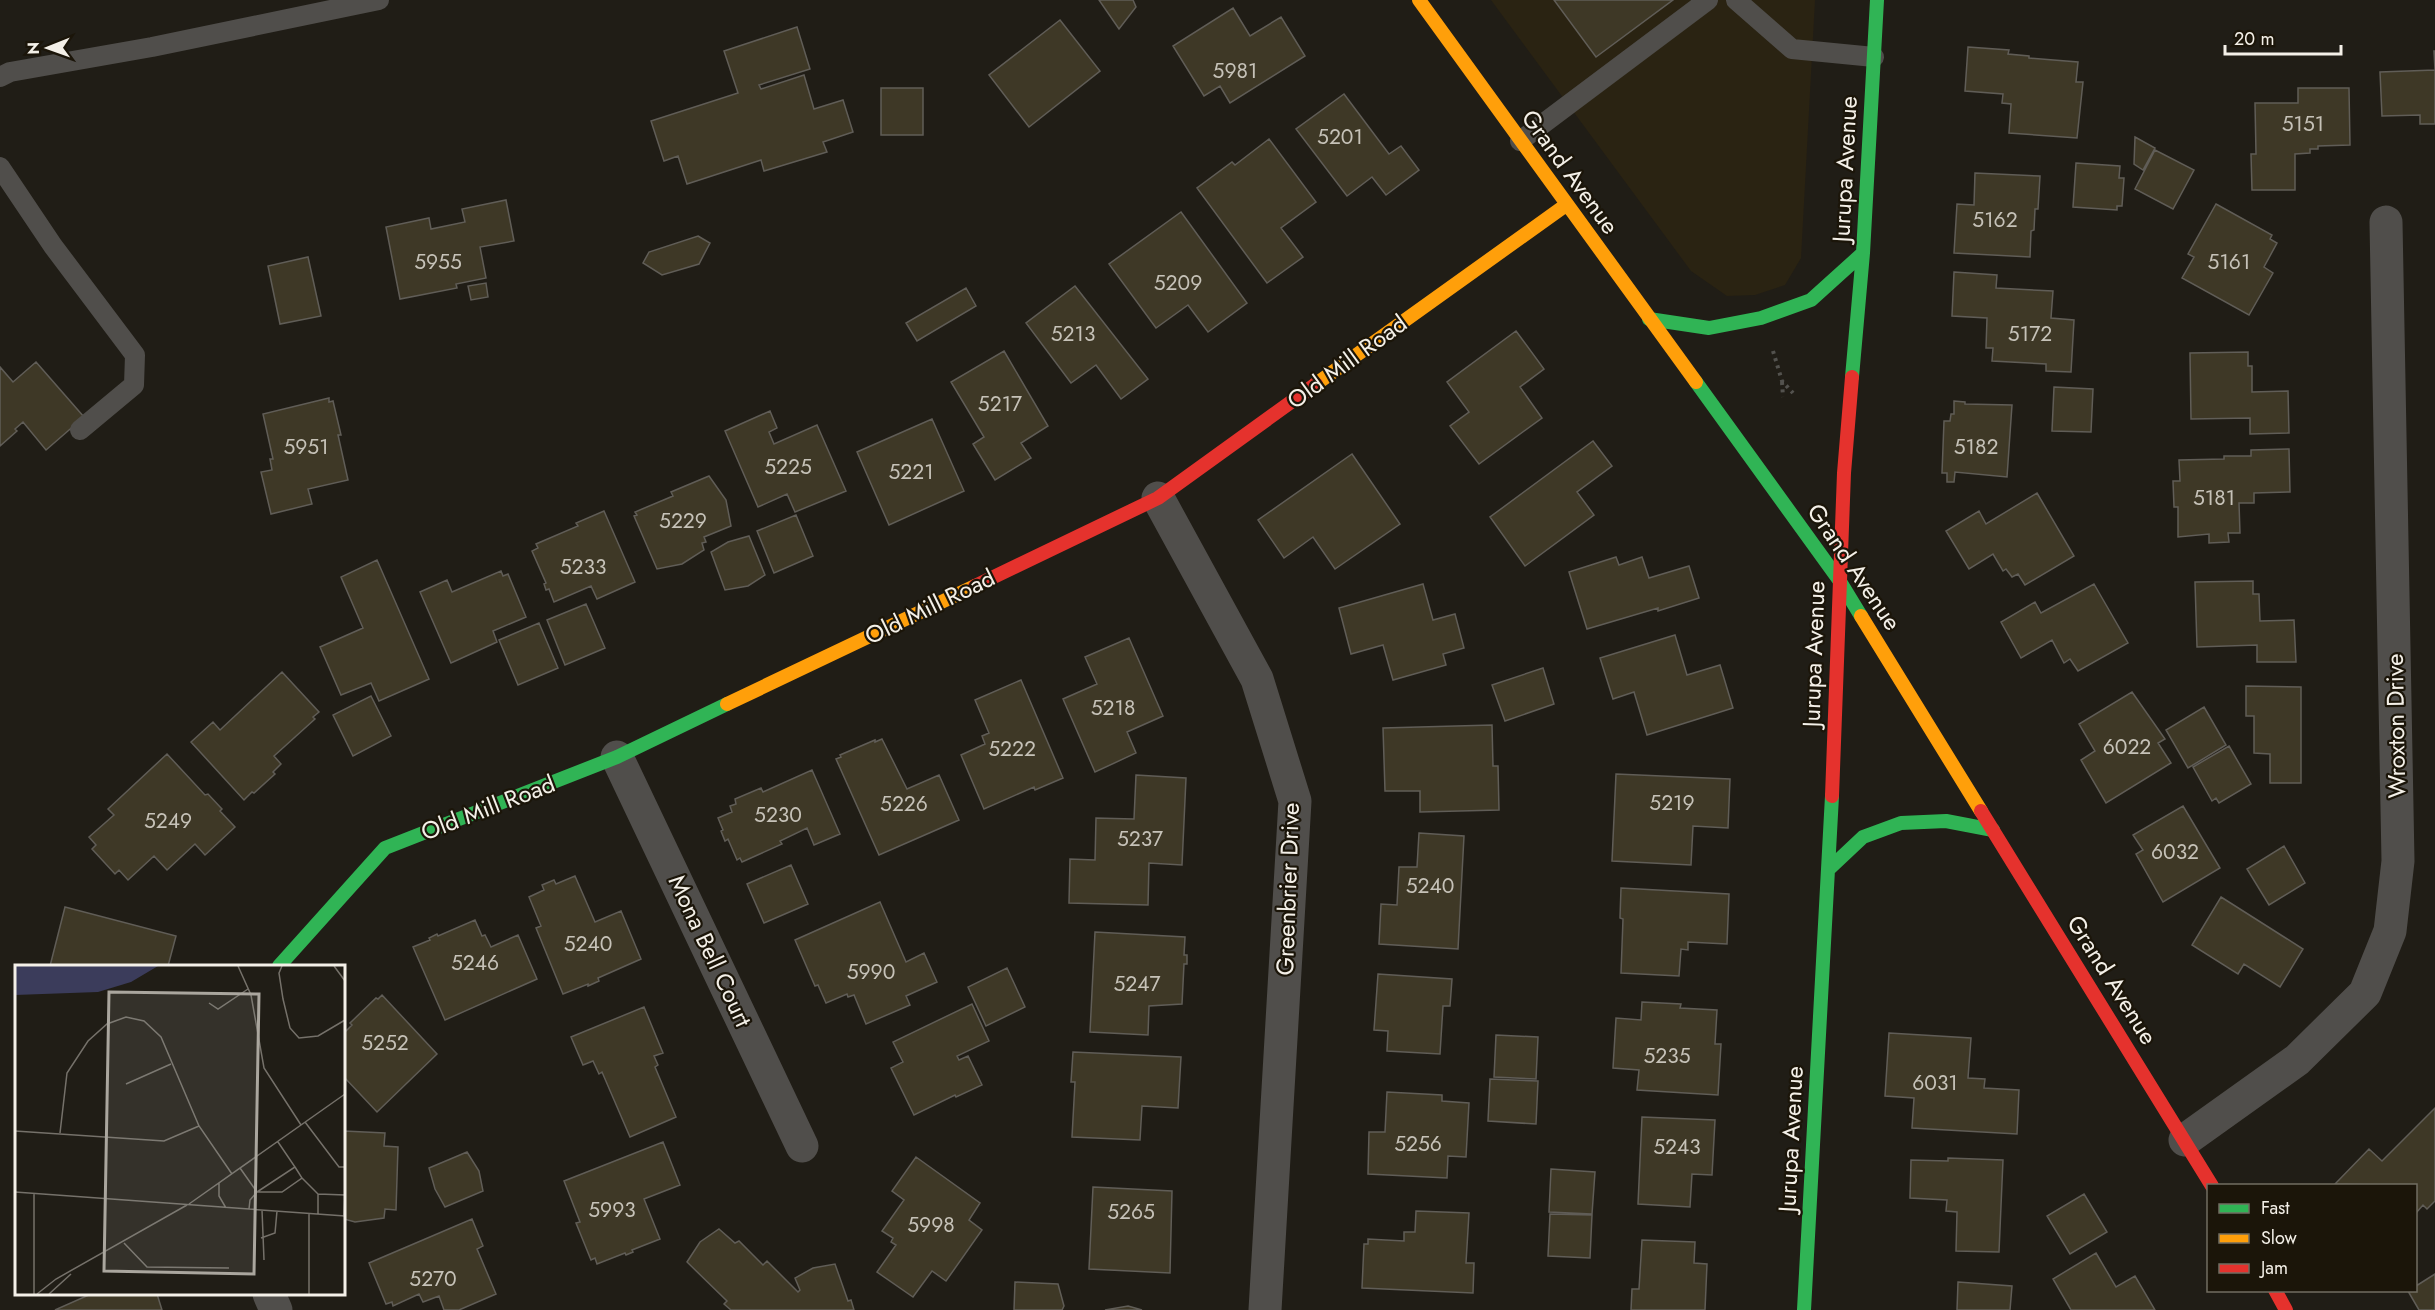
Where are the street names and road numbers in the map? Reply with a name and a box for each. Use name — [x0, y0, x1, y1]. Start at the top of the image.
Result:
street label: Jurupa Avenue — [1823, 95, 1866, 246]
street label: Grand Avenue — [1513, 102, 1628, 241]
street label: Old Mill Road — [1279, 306, 1414, 417]
street label: Grand Avenue — [1799, 496, 1910, 637]
street label: Old Mill Road — [859, 560, 1001, 653]
street label: Jurupa Avenue — [1793, 580, 1834, 731]
street label: Wroxton Drive — [2377, 653, 2414, 799]
street label: Old Mill Road — [416, 766, 560, 849]
street label: Greenbrier Drive — [1267, 802, 1308, 976]
street label: Mona Bell Court — [660, 869, 761, 1033]
street label: Grand Avenue — [2059, 908, 2166, 1051]
street label: Jurupa Avenue — [1769, 1065, 1812, 1216]

